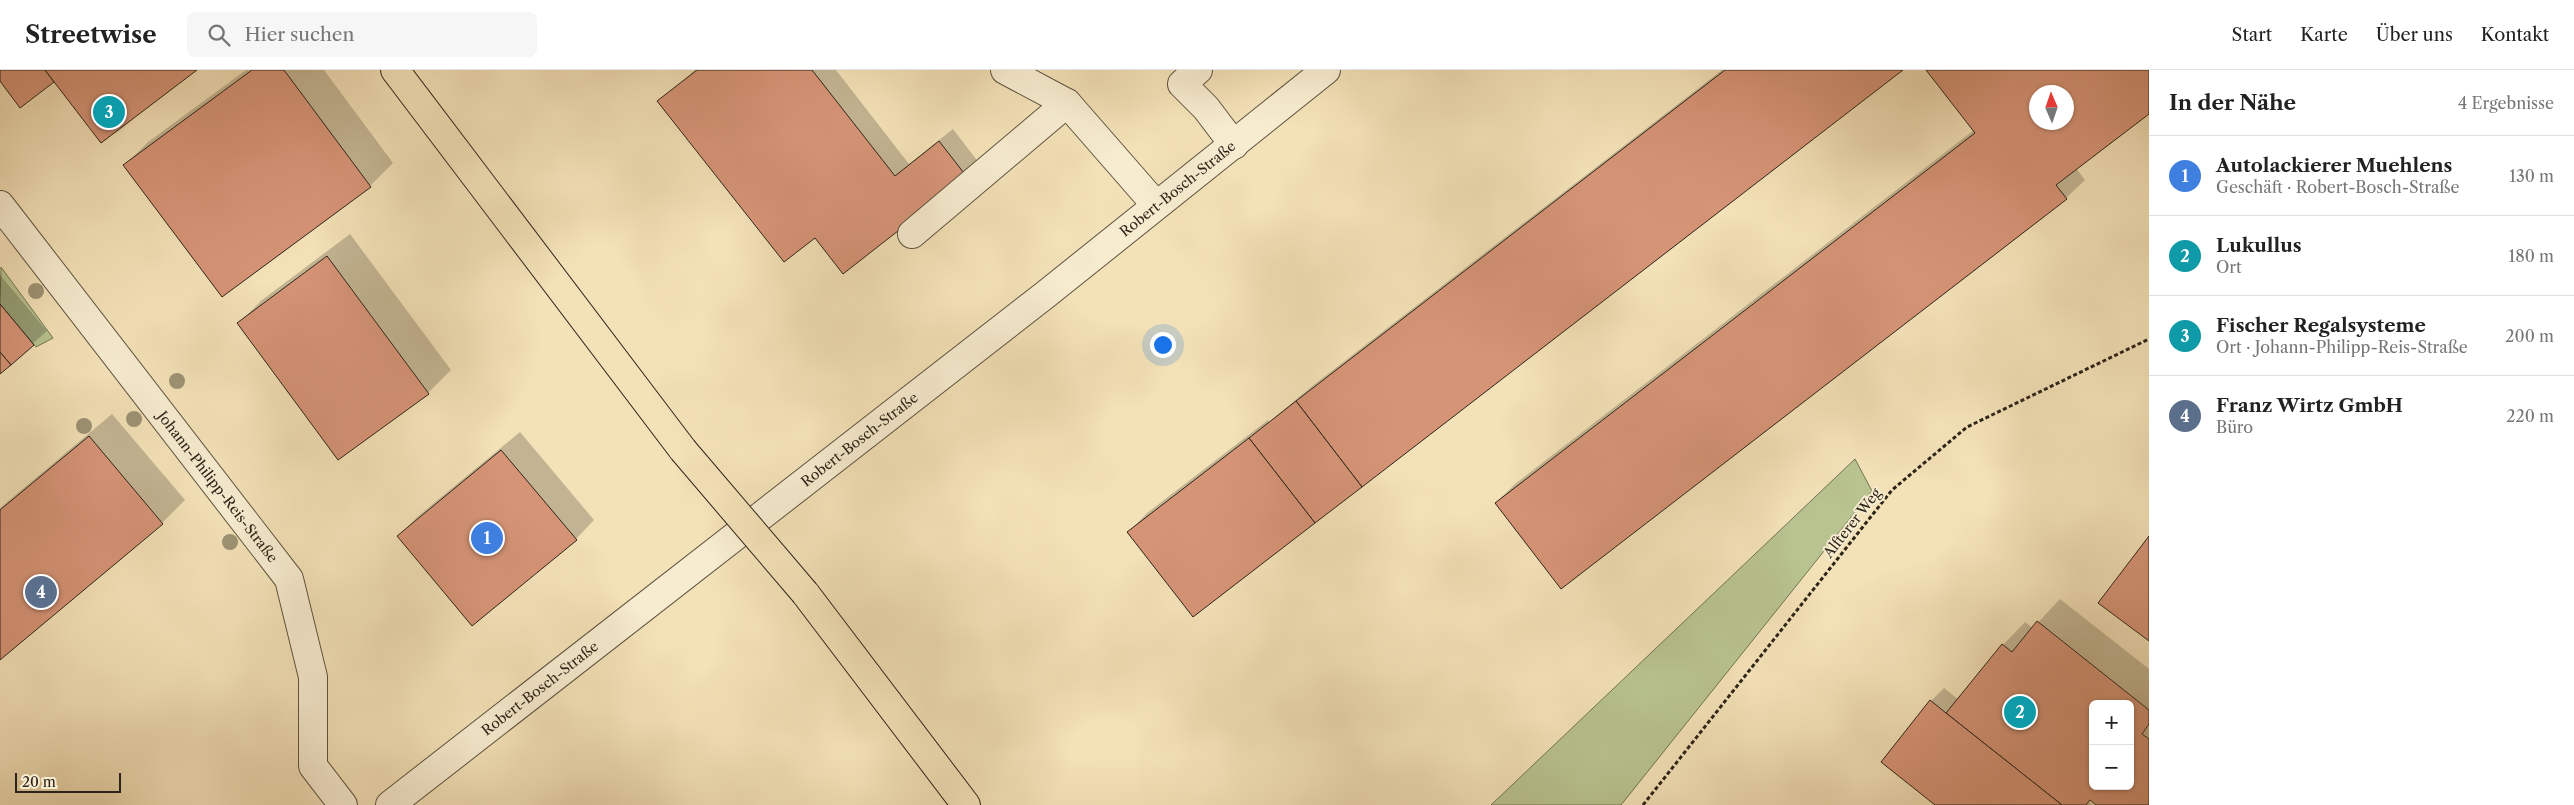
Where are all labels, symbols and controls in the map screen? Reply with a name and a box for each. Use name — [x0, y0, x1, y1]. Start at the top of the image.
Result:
search box — [187, 12, 537, 57]
text: Streetwise — [25, 20, 157, 49]
icon: search — [205, 21, 233, 49]
text: Hier suchen — [245, 23, 354, 46]
text: Start — [2232, 24, 2272, 46]
text: Karte — [2300, 24, 2348, 46]
text: Über uns — [2376, 24, 2453, 46]
text: Kontakt — [2481, 24, 2549, 46]
north arrow — [2029, 85, 2074, 130]
text: In der Nähe — [2169, 90, 2296, 115]
pin: 3 — [93, 93, 125, 131]
text: 4 Ergebnisse — [2458, 93, 2554, 113]
street label: Robert-Bosch-Straße — [1116, 137, 1239, 241]
text: Autolackierer Muehlens — [2216, 154, 2452, 177]
text: 1 — [2181, 166, 2189, 186]
text: 130 m — [2509, 166, 2554, 186]
text: Geschäft · Robert-Bosch-Straße — [2216, 177, 2459, 197]
text: Lukullus — [2216, 234, 2302, 257]
text: 2 — [2180, 246, 2190, 266]
text: 180 m — [2508, 246, 2554, 266]
text: Ort — [2216, 257, 2242, 277]
text: Fischer Regalsysteme — [2216, 314, 2426, 337]
text: 3 — [2180, 326, 2190, 346]
text: 200 m — [2505, 326, 2554, 346]
your location — [1150, 332, 1176, 358]
text: Ort · Johann-Philipp-Reis-Straße — [2216, 337, 2468, 357]
street label: Robert-Bosch-Straße — [797, 388, 922, 491]
text: Franz Wirtz GmbH — [2216, 394, 2403, 417]
street label: Johann-Philipp-Reis-Straße — [152, 406, 282, 566]
text: 4 — [2180, 406, 2190, 426]
text: 220 m — [2506, 406, 2554, 426]
text: Büro — [2216, 417, 2253, 437]
street label: Alfterer Weg — [1818, 484, 1885, 562]
pin: 1 — [471, 519, 503, 557]
pin: 4 — [25, 573, 57, 611]
street label: Robert-Bosch-Straße — [478, 637, 602, 739]
pin: 2 — [2004, 693, 2036, 731]
map controls — [2089, 700, 2134, 790]
button: + — [2089, 700, 2134, 745]
button: − — [2089, 745, 2134, 790]
scale bar — [15, 770, 121, 793]
text: 20 m — [22, 773, 56, 791]

